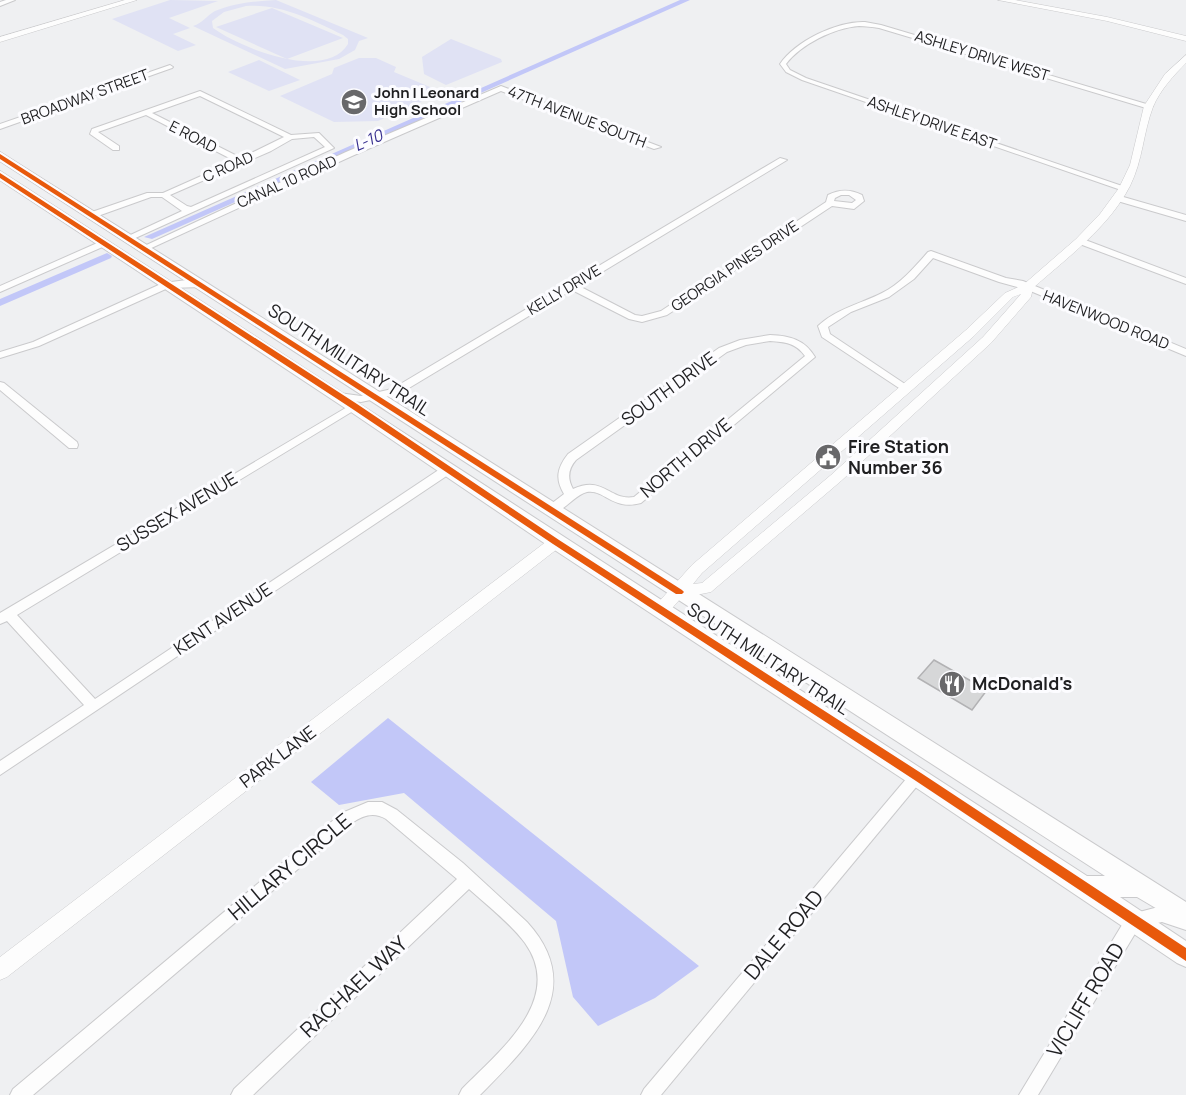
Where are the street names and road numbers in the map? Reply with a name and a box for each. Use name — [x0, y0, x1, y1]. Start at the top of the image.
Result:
street label: ASHLEY DRIVE WEST — [912, 25, 1052, 86]
street label: BROADWAY STREET — [18, 64, 152, 129]
street label: 47TH AVENUE SOUTH — [505, 80, 649, 153]
street label: ASHLEY DRIVE EAST — [865, 91, 1000, 154]
street label: E ROAD — [166, 116, 221, 158]
street label: C ROAD — [199, 146, 256, 187]
street label: CANAL 10 ROAD — [234, 150, 340, 213]
street label: GEORGIA PINES DRIVE — [667, 215, 803, 316]
street label: KELLY DRIVE — [523, 259, 605, 320]
street label: HAVENWOOD ROAD — [1040, 285, 1173, 354]
street label: SOUTH MILITARY TRAIL — [264, 298, 435, 421]
street label: SOUTH DRIVE — [616, 346, 721, 431]
street label: NORTH DRIVE — [635, 412, 736, 502]
street label: SUSSEX AVENUE — [112, 466, 241, 557]
street label: KENT AVENUE — [169, 576, 276, 660]
street label: SOUTH MILITARY TRAIL — [683, 597, 854, 720]
street label: PARK LANE — [234, 720, 320, 793]
street label: HILLARY CIRCLE — [222, 806, 357, 926]
street label: DALE ROAD — [737, 883, 829, 985]
street label: RACHAEL WAY — [294, 929, 413, 1043]
street label: VICLIFF ROAD — [1040, 937, 1130, 1062]

